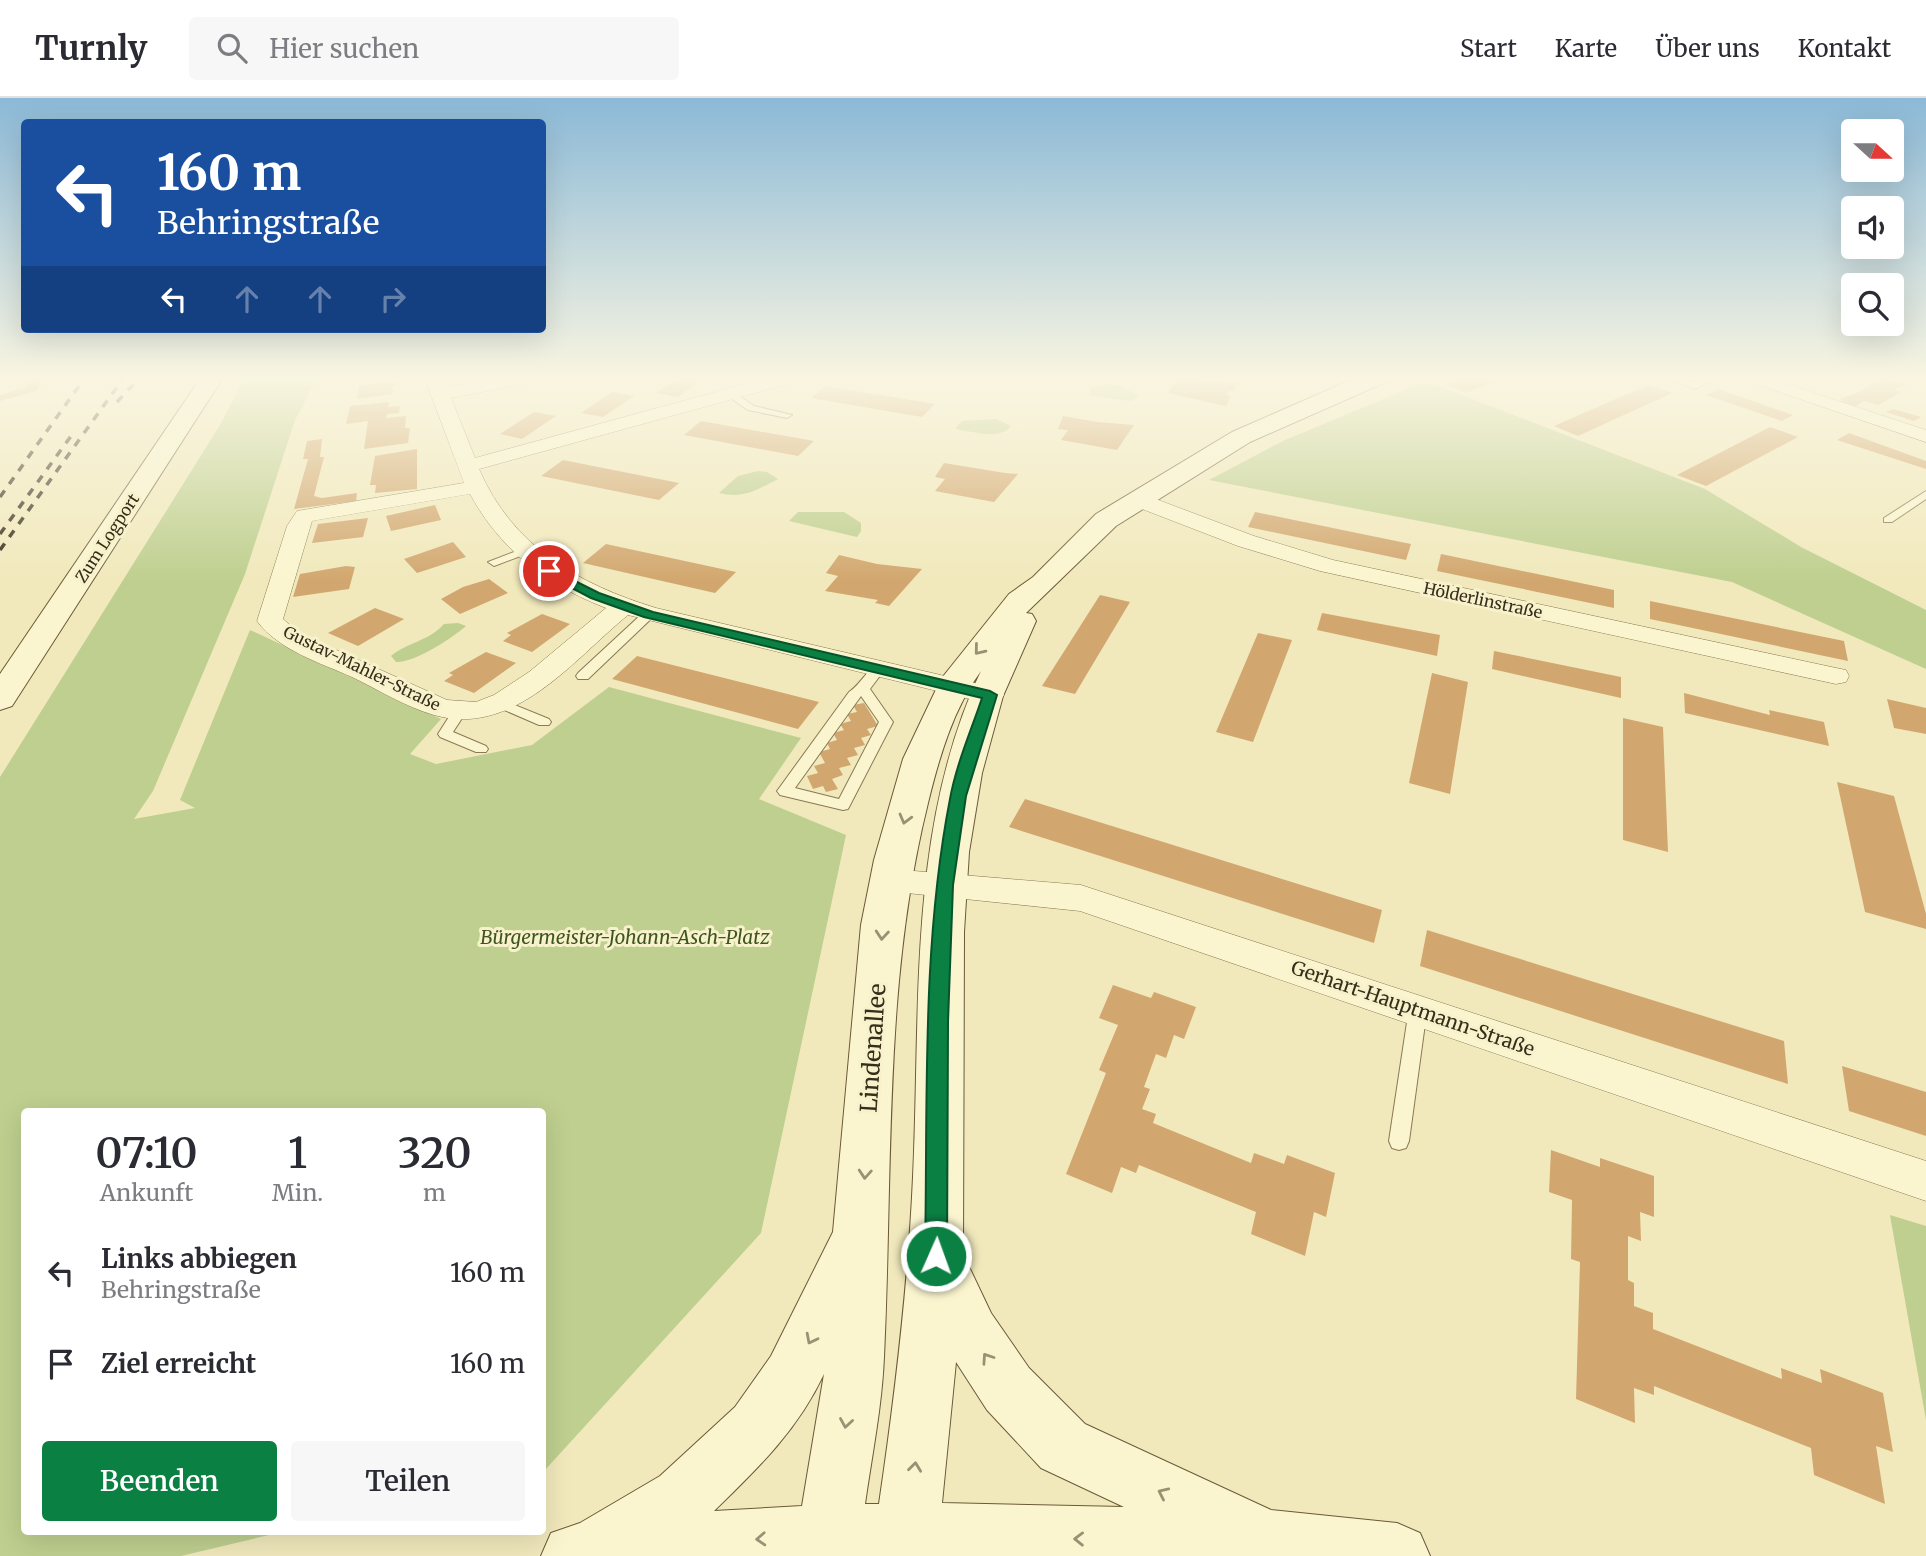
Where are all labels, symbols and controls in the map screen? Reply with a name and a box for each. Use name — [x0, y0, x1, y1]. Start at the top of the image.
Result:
search box — [189, 17, 679, 80]
text: Turnly — [35, 28, 147, 69]
icon: search — [213, 29, 251, 67]
text: Hier suchen — [269, 32, 419, 65]
text: Start — [1460, 33, 1517, 64]
text: Karte — [1555, 33, 1617, 64]
text: Über uns — [1655, 33, 1760, 64]
text: Kontakt — [1798, 33, 1891, 64]
north arrow — [1841, 119, 1904, 182]
map controls — [1841, 119, 1904, 336]
text: 160 m — [157, 142, 301, 203]
icon: left — [42, 147, 133, 238]
button: sound — [1841, 196, 1904, 259]
text: Behringstraße — [157, 203, 379, 243]
button: search — [1841, 273, 1904, 336]
icon: left — [155, 280, 193, 318]
icon: ahead — [228, 280, 266, 318]
icon: ahead — [301, 280, 339, 318]
icon: right — [374, 280, 412, 318]
street label: Zum Logport — [71, 489, 144, 586]
pin — [519, 541, 579, 601]
icon: arrive — [530, 552, 568, 590]
street label: Hölderlinstraße — [1422, 578, 1544, 622]
street label: Gustav-Mahler-Straße — [280, 621, 444, 715]
one-way arrow — [975, 641, 987, 654]
one-way arrow — [898, 813, 913, 825]
park label: Bürgermeister-Johann-Asch-Platz — [480, 925, 770, 949]
one-way arrow — [875, 930, 890, 941]
street label: Gerhart-Hauptmann-Straße — [1288, 955, 1538, 1061]
street label: Lindenallee — [854, 982, 891, 1113]
text: 07:10 — [95, 1127, 198, 1179]
text: 1 — [288, 1127, 307, 1179]
text: 320 — [397, 1127, 472, 1179]
one-way arrow — [857, 1169, 872, 1180]
text: Ankunft — [100, 1178, 193, 1207]
text: Min. — [272, 1178, 323, 1207]
text: m — [423, 1178, 446, 1207]
position arrow — [899, 1219, 973, 1293]
text: Links abbiegen — [101, 1242, 297, 1275]
icon: left — [42, 1254, 80, 1292]
text: 160 m — [450, 1256, 525, 1289]
text: Behringstraße — [101, 1275, 261, 1304]
one-way arrow — [805, 1332, 819, 1345]
icon: arrive — [42, 1345, 80, 1383]
text: Ziel erreicht — [101, 1347, 256, 1380]
text: 160 m — [450, 1347, 525, 1380]
one-way arrow — [982, 1352, 995, 1365]
one-way arrow — [839, 1417, 854, 1429]
button: Beenden — [42, 1441, 277, 1521]
button: Teilen — [291, 1441, 525, 1521]
one-way arrow — [908, 1461, 923, 1473]
one-way arrow — [1158, 1487, 1170, 1501]
one-way arrow — [755, 1531, 766, 1546]
one-way arrow — [1073, 1531, 1084, 1547]

